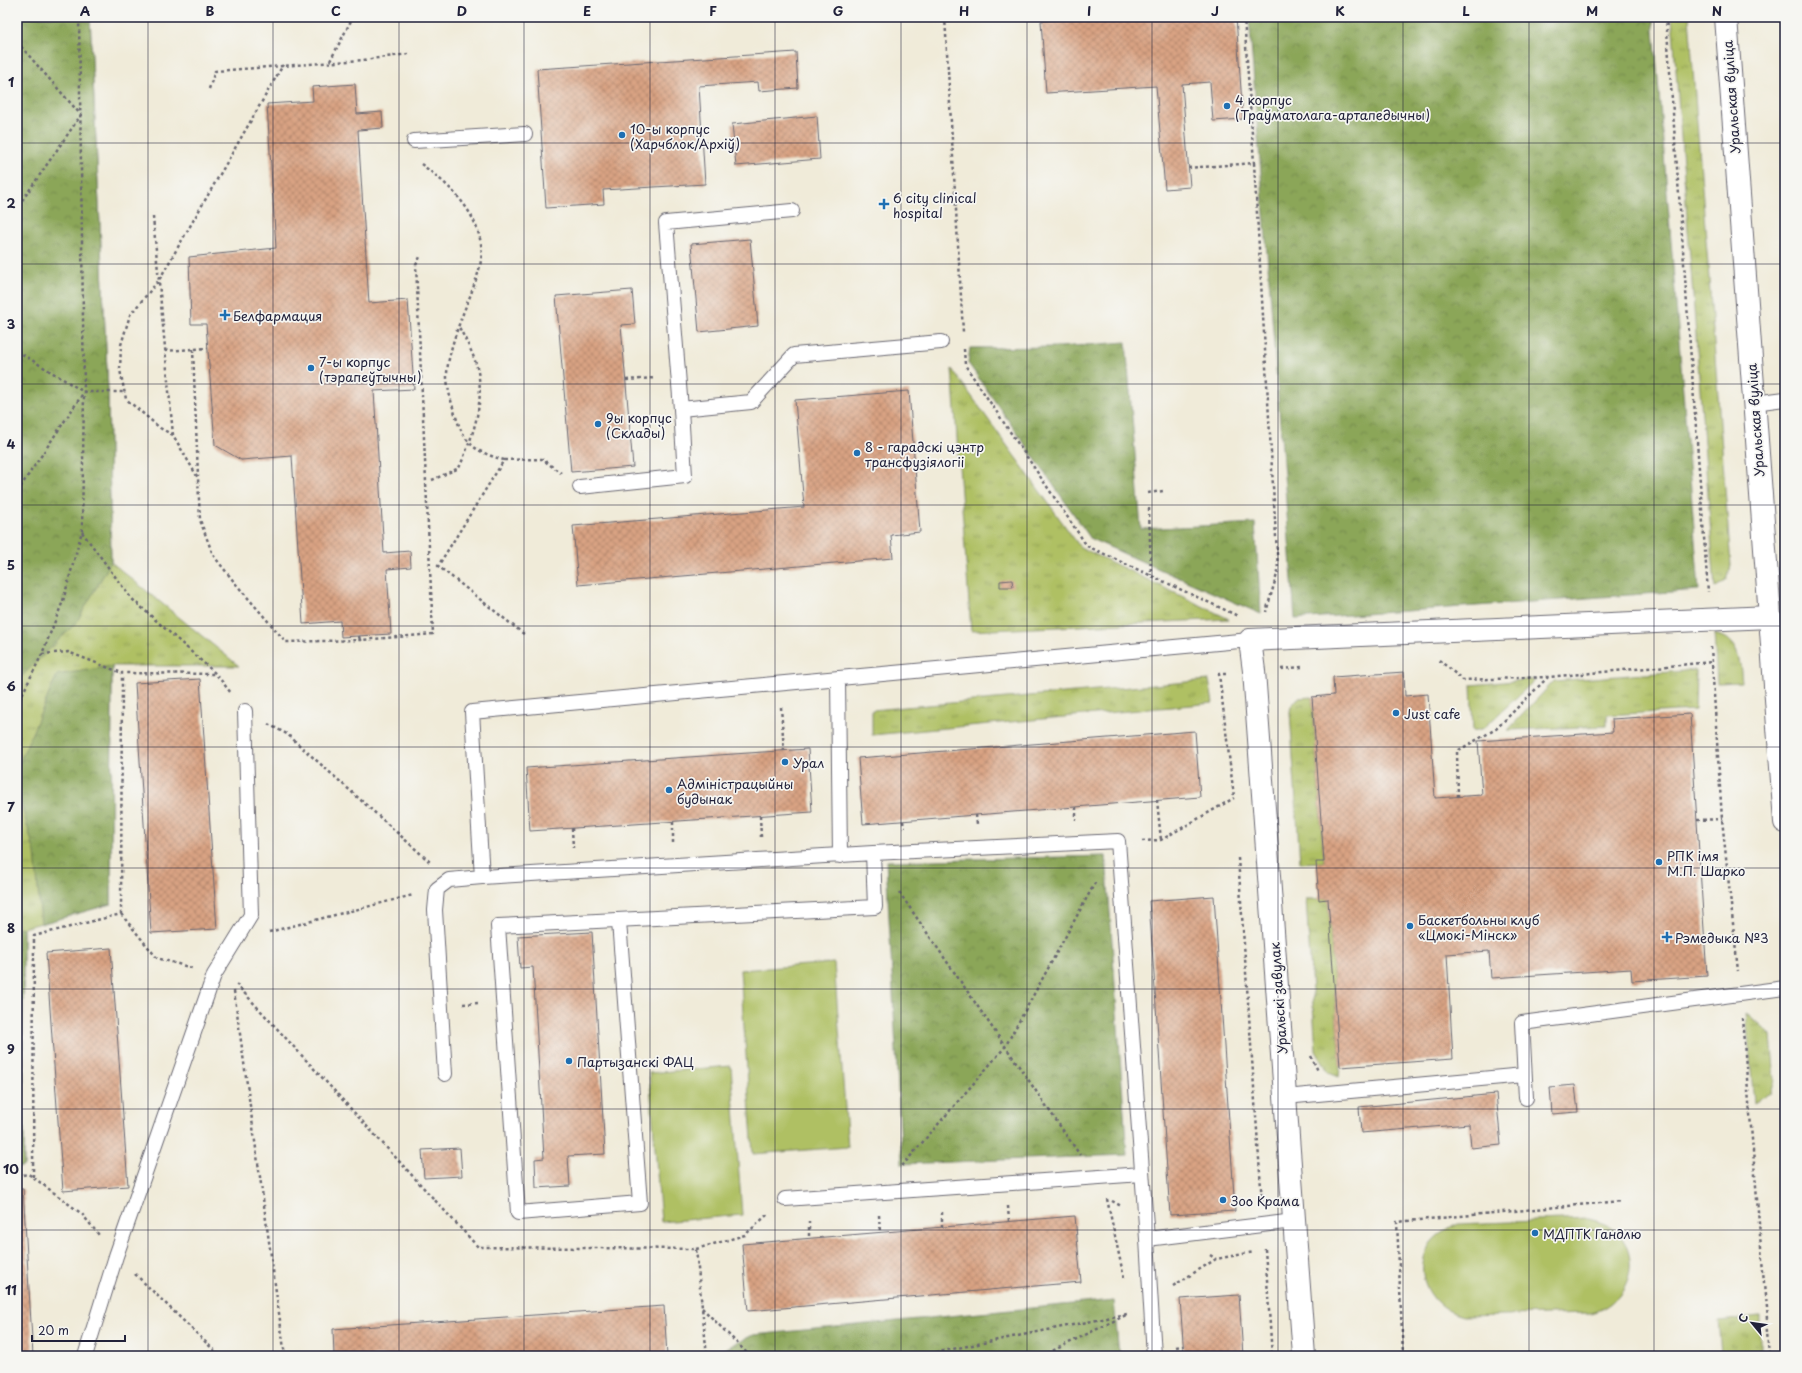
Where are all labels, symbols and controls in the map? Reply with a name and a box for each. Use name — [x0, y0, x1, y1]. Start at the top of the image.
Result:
text: A — [80, 1, 90, 20]
text: B — [206, 1, 215, 20]
text: C — [331, 1, 341, 20]
text: D — [457, 1, 467, 20]
text: E — [583, 1, 591, 20]
text: F — [709, 1, 717, 20]
text: G — [833, 1, 843, 20]
text: H — [959, 1, 969, 20]
text: I — [1087, 1, 1091, 20]
text: J — [1211, 1, 1219, 20]
text: K — [1335, 1, 1345, 20]
text: L — [1462, 1, 1470, 20]
text: M — [1586, 1, 1598, 20]
text: N — [1712, 1, 1722, 20]
street label: Уральская вуліца — [1718, 40, 1744, 154]
text: 1 — [8, 72, 14, 91]
place label: 4 корпус (Траўматолага-артапедычны) — [1235, 90, 1430, 124]
marker: 4 корпус (Траўматолага-артапедычны) — [1222, 101, 1232, 111]
place label: 10-ы корпус (Харчблок/Архіў) — [630, 119, 740, 153]
marker: 10-ы корпус (Харчблок/Архіў) — [617, 130, 627, 140]
place label: 6 city clinical hospital — [893, 188, 976, 222]
text: 2 — [6, 193, 16, 212]
marker: 6 city clinical hospital — [878, 198, 890, 210]
place label: Белфармация — [233, 306, 322, 325]
marker: Белфармация — [220, 310, 230, 320]
text: 3 — [7, 314, 16, 333]
place label: 7-ы корпус (тэрапеўтычны) — [319, 352, 421, 386]
marker: 7-ы корпус (тэрапеўтычны) — [306, 363, 316, 373]
street label: Уральская вуліца — [1742, 363, 1768, 477]
place label: 9ы корпус (Склады) — [606, 408, 672, 442]
marker: 9ы корпус (Склады) — [593, 419, 603, 429]
text: 4 — [7, 434, 16, 453]
place label: 8 - гарадскі цэнтр трансфузіялогіі — [865, 437, 984, 471]
marker: 8 - гарадскі цэнтр трансфузіялогіі — [852, 448, 862, 458]
text: 5 — [7, 555, 15, 574]
text: 6 — [6, 676, 16, 695]
place label: Just cafe — [1404, 704, 1461, 723]
marker: Just cafe — [1391, 708, 1401, 718]
place label: Урал — [793, 753, 824, 772]
marker: Урал — [780, 757, 790, 767]
place label: Адміністрацыйны будынак — [677, 774, 793, 808]
marker: Адміністрацыйны будынак — [664, 785, 674, 795]
text: 7 — [7, 797, 15, 816]
place label: РПК імя М.П. Шарко — [1667, 846, 1745, 880]
marker: РПК імя М.П. Шарко — [1654, 857, 1664, 867]
place label: Баскетбольны клуб «Цмокі-Мінск» — [1418, 910, 1540, 944]
text: 8 — [7, 918, 15, 937]
marker: Баскетбольны клуб «Цмокі-Мінск» — [1405, 921, 1415, 931]
place label: Рэмедыка №3 — [1675, 928, 1769, 947]
marker: Рэмедыка №3 — [1662, 932, 1672, 942]
street label: Уральскі завулак — [1265, 941, 1291, 1055]
text: 9 — [7, 1039, 15, 1058]
place label: Партызанскі ФАЦ — [577, 1052, 694, 1071]
marker: Партызанскі ФАЦ — [564, 1056, 574, 1066]
text: 10 — [3, 1159, 19, 1178]
place label: Зоо Крама — [1231, 1191, 1300, 1210]
marker: Зоо Крама — [1218, 1195, 1228, 1205]
place label: МДПТК Гандлю — [1543, 1224, 1641, 1243]
marker: МДПТК Гандлю — [1530, 1228, 1540, 1238]
text: 11 — [5, 1280, 17, 1299]
north arrow — [1732, 1303, 1772, 1343]
text: С — [1733, 1310, 1752, 1326]
scale bar — [32, 1317, 125, 1343]
text: 20 m — [38, 1321, 69, 1339]

